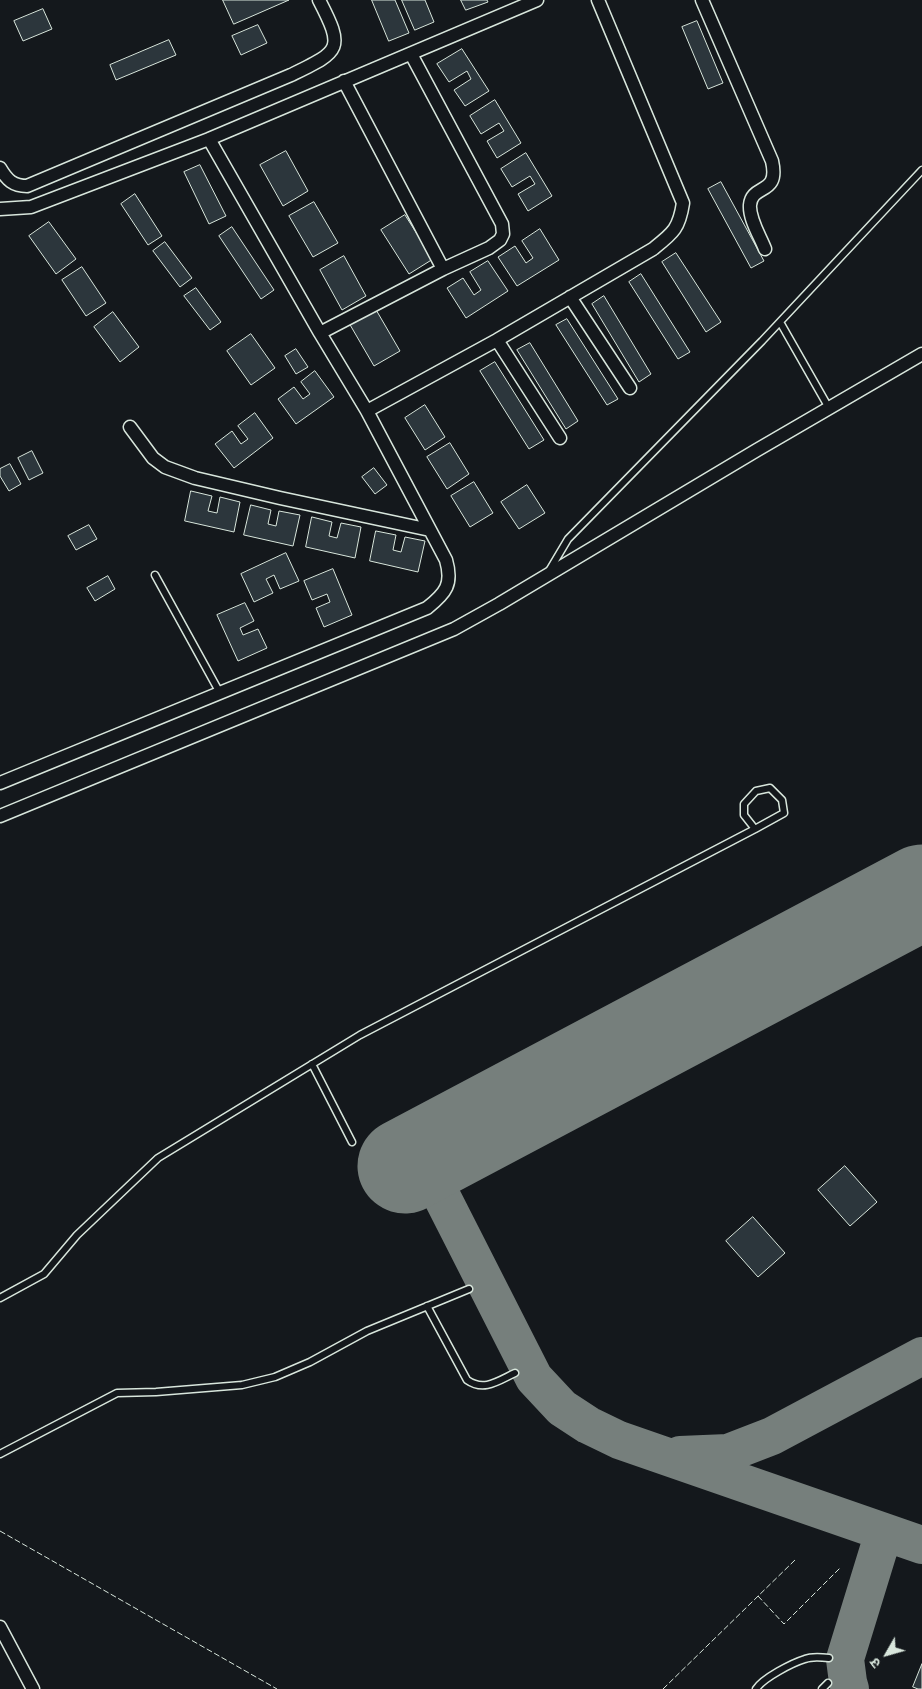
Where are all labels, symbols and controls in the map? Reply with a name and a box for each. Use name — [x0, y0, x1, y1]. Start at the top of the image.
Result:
north arrow — [862, 1629, 912, 1679]
text: उ — [866, 1655, 884, 1671]

